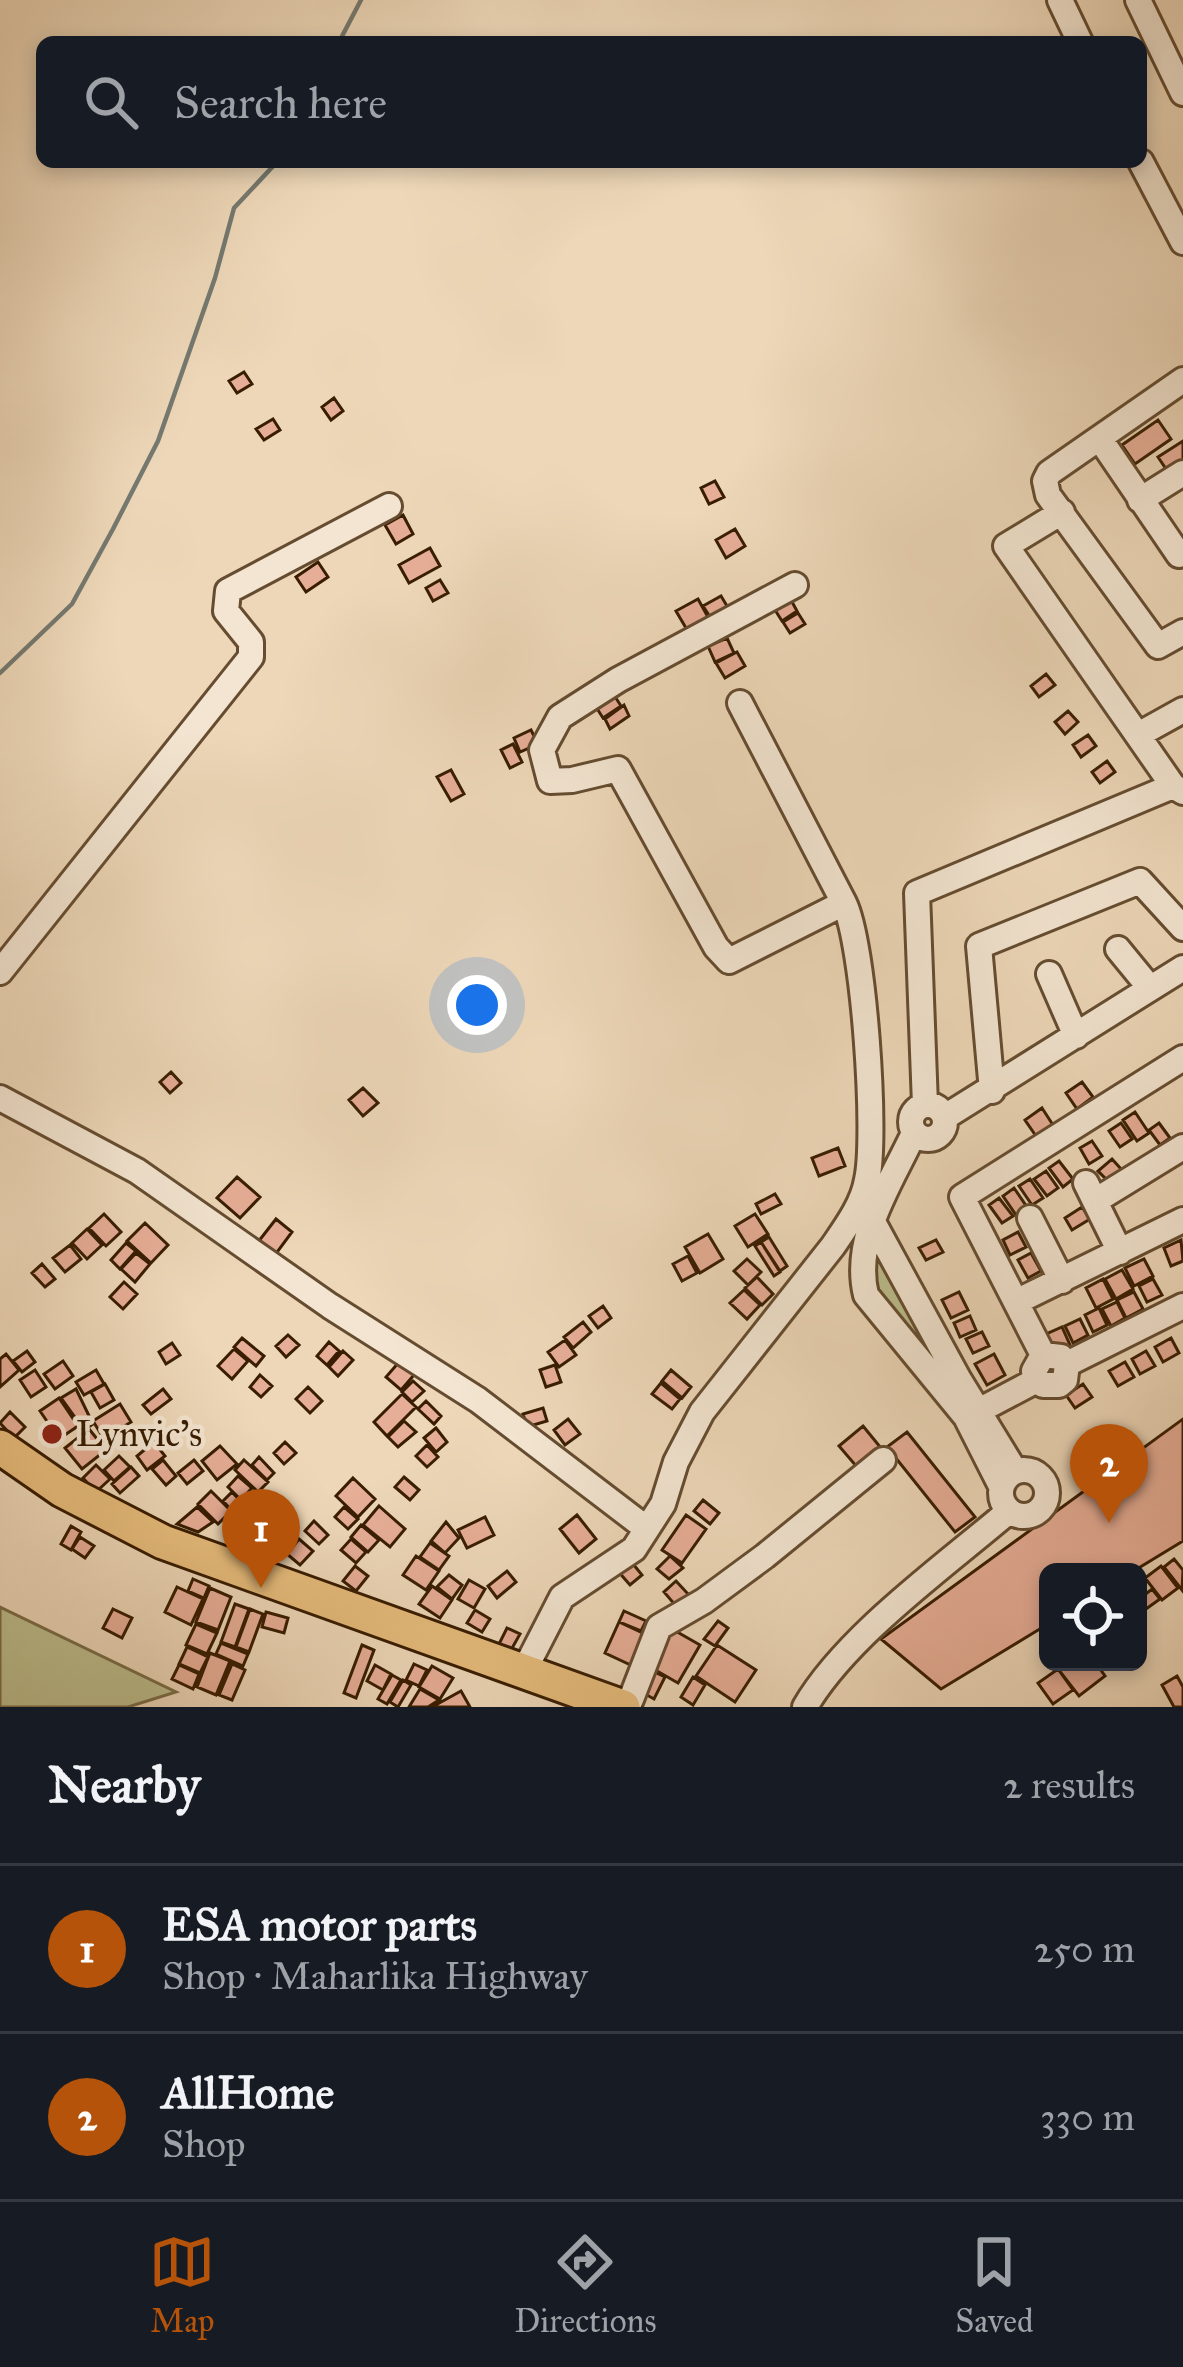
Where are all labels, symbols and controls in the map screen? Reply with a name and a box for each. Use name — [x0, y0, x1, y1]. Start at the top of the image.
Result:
search box — [36, 36, 1147, 168]
icon: search — [78, 69, 144, 135]
text: Search here — [174, 75, 387, 130]
your location — [447, 975, 507, 1035]
place label: Lynvic's — [76, 1412, 202, 1456]
marker: Lynvic's — [39, 1421, 65, 1447]
pin: 2 — [1070, 1424, 1148, 1523]
pin: 1 — [222, 1489, 300, 1588]
map controls — [1039, 1563, 1147, 1671]
button: locate — [1039, 1563, 1147, 1671]
text: Nearby — [48, 1754, 200, 1816]
text: 2 results — [1003, 1761, 1135, 1809]
text: ESA motor parts — [162, 1897, 477, 1952]
text: 1 — [79, 1925, 95, 1973]
text: 250 m — [1034, 1925, 1135, 1973]
text: Shop · Maharlika Highway — [162, 1952, 588, 2000]
text: AllHome — [162, 2065, 334, 2120]
text: 2 — [77, 2093, 97, 2141]
text: 330 m — [1040, 2093, 1135, 2141]
text: Shop — [162, 2120, 245, 2168]
tab: Map — [149, 2229, 215, 2341]
tab: Directions — [514, 2229, 656, 2341]
tab: Saved — [955, 2229, 1034, 2341]

